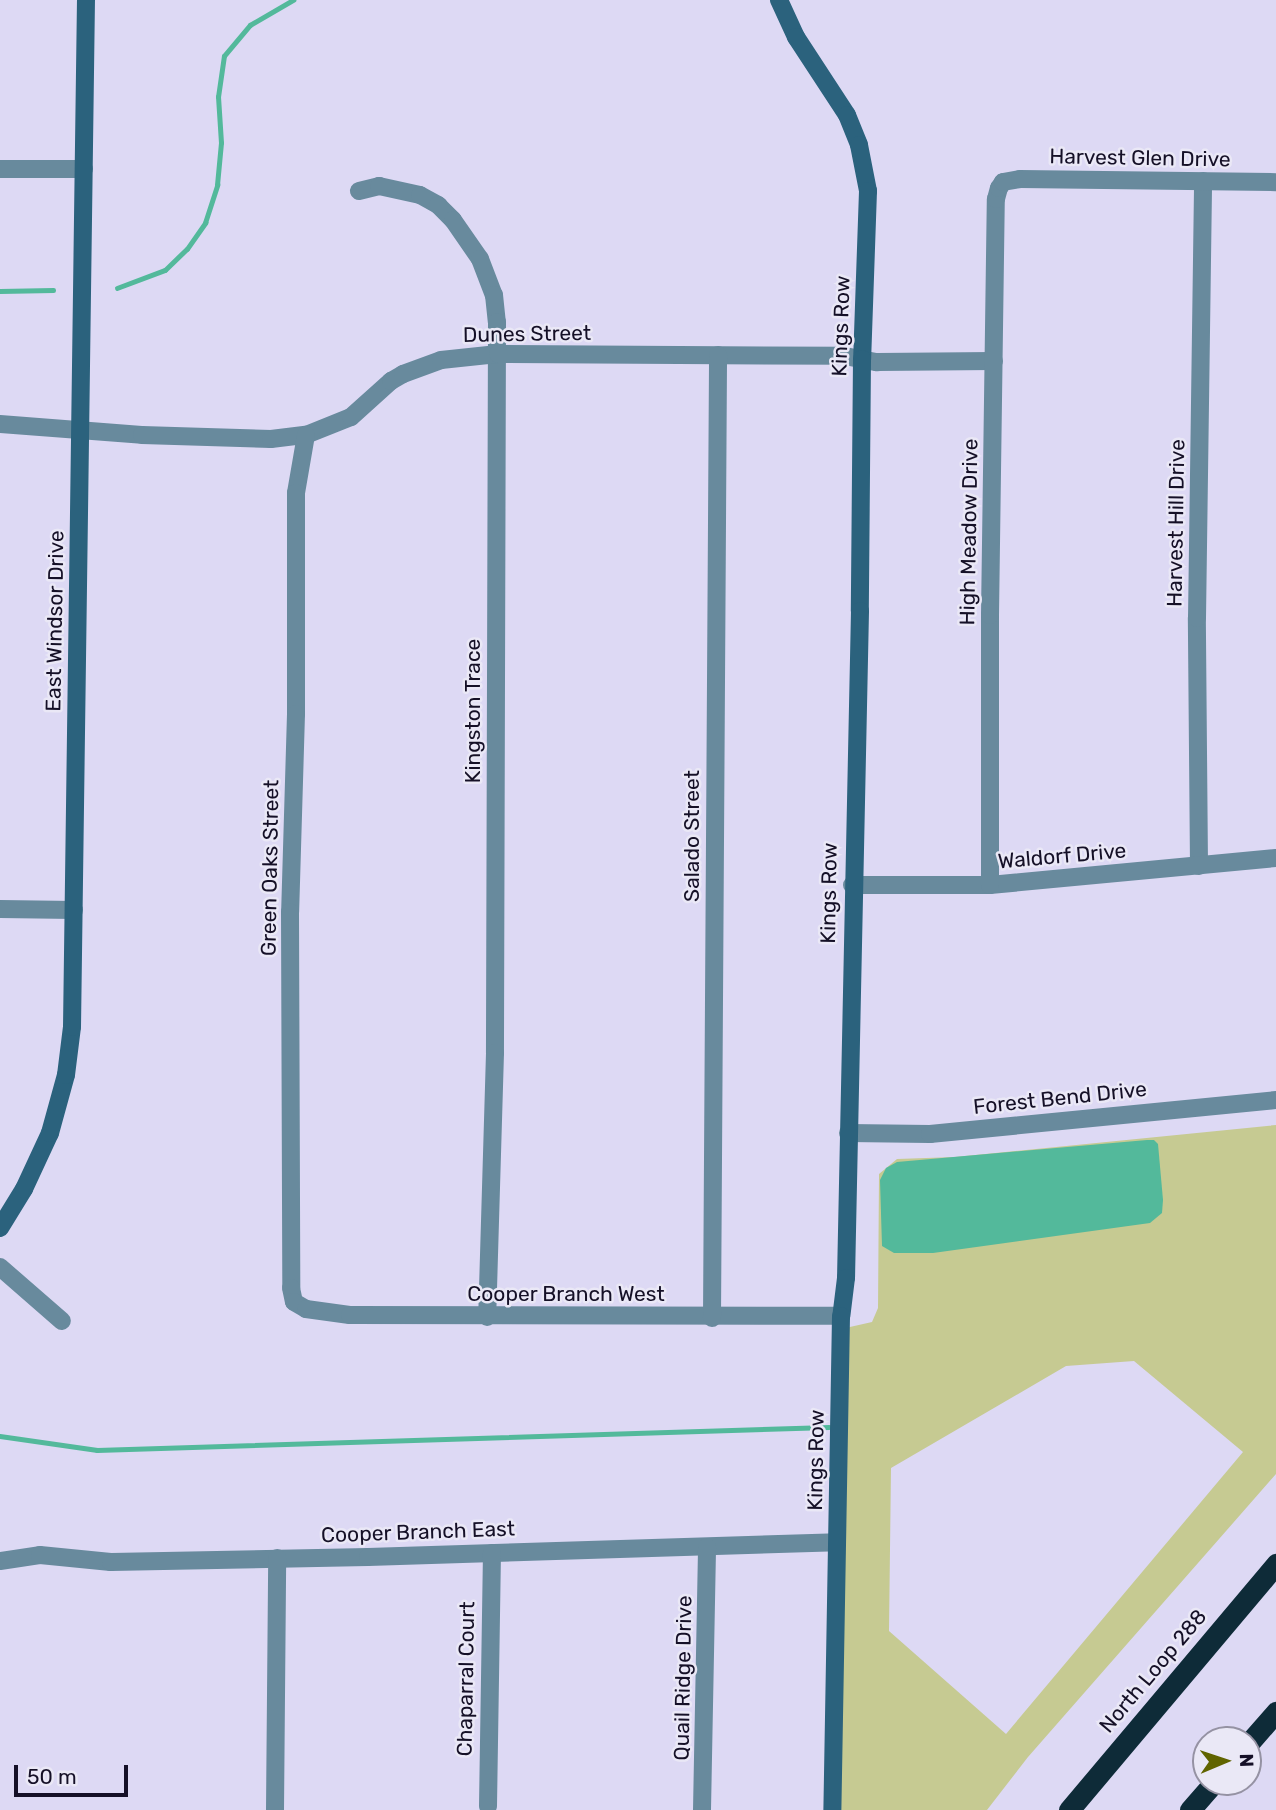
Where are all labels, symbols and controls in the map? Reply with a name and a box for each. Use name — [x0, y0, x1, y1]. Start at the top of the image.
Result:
street label: Harvest Glen Drive — [1049, 144, 1231, 172]
street label: Kings Row — [827, 275, 855, 377]
street label: Dunes Street — [463, 320, 591, 348]
street label: High Meadow Drive — [955, 438, 983, 626]
street label: Harvest Hill Drive — [1162, 439, 1190, 607]
street label: East Windsor Drive — [41, 530, 69, 712]
street label: Kingston Trace — [460, 639, 486, 783]
street label: Salado Street — [679, 770, 705, 902]
street label: Green Oaks Street — [256, 780, 284, 956]
street label: Waldorf Drive — [996, 838, 1128, 874]
street label: Kings Row — [816, 842, 842, 944]
street label: Forest Bend Drive — [972, 1076, 1148, 1120]
street label: Cooper Branch West — [467, 1281, 665, 1307]
street label: Kings Row — [803, 1409, 829, 1511]
street label: Cooper Branch East — [320, 1516, 516, 1548]
street label: Quail Ridge Drive — [669, 1595, 697, 1761]
street label: Chaparral Court — [452, 1601, 480, 1757]
street label: North Loop 288 — [1094, 1604, 1212, 1738]
north arrow — [1192, 1726, 1262, 1796]
scale bar — [18, 1750, 131, 1794]
text: N — [1235, 1753, 1258, 1768]
text: 50 m — [27, 1764, 77, 1789]

